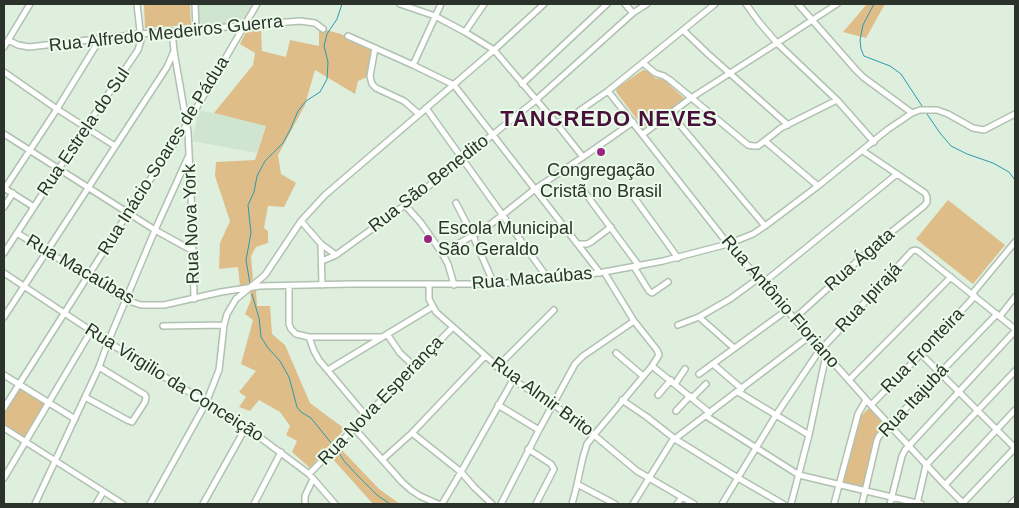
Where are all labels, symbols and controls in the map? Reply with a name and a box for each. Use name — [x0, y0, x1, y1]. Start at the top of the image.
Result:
street label: Rua Alfredo Medeiros Guerra — [48, 11, 284, 57]
street label: Rua Inácio Soares de Pádua — [94, 53, 234, 259]
street label: Rua Estrela do Sul — [33, 64, 135, 200]
district label: TANCREDO NEVES — [498, 107, 720, 133]
street label: Rua São Benedito — [365, 131, 493, 237]
marker: Congregação Cristã no Brasil — [595, 146, 607, 158]
place label: Congregação Cristã no Brasil — [540, 160, 662, 202]
street label: Rua Nova York — [179, 163, 205, 285]
place label: Escola Municipal São Geraldo — [438, 218, 573, 260]
street label: Rua Ágata — [821, 224, 899, 296]
street label: Rua Macaúbas — [22, 230, 138, 310]
street label: Rua Antônio Floriano — [716, 231, 844, 373]
marker: Escola Municipal São Geraldo — [422, 233, 434, 245]
street label: Rua Ipirajá — [831, 259, 907, 337]
street label: Rua Macaúbas — [471, 263, 593, 295]
street label: Rua Fronteira — [877, 304, 969, 398]
street label: Rua Virgilio da Conceição — [81, 319, 267, 447]
street label: Rua Nova Esperança — [314, 332, 448, 470]
street label: Rua Almir Brito — [487, 353, 597, 441]
street label: Rua Itajubá — [875, 360, 953, 442]

